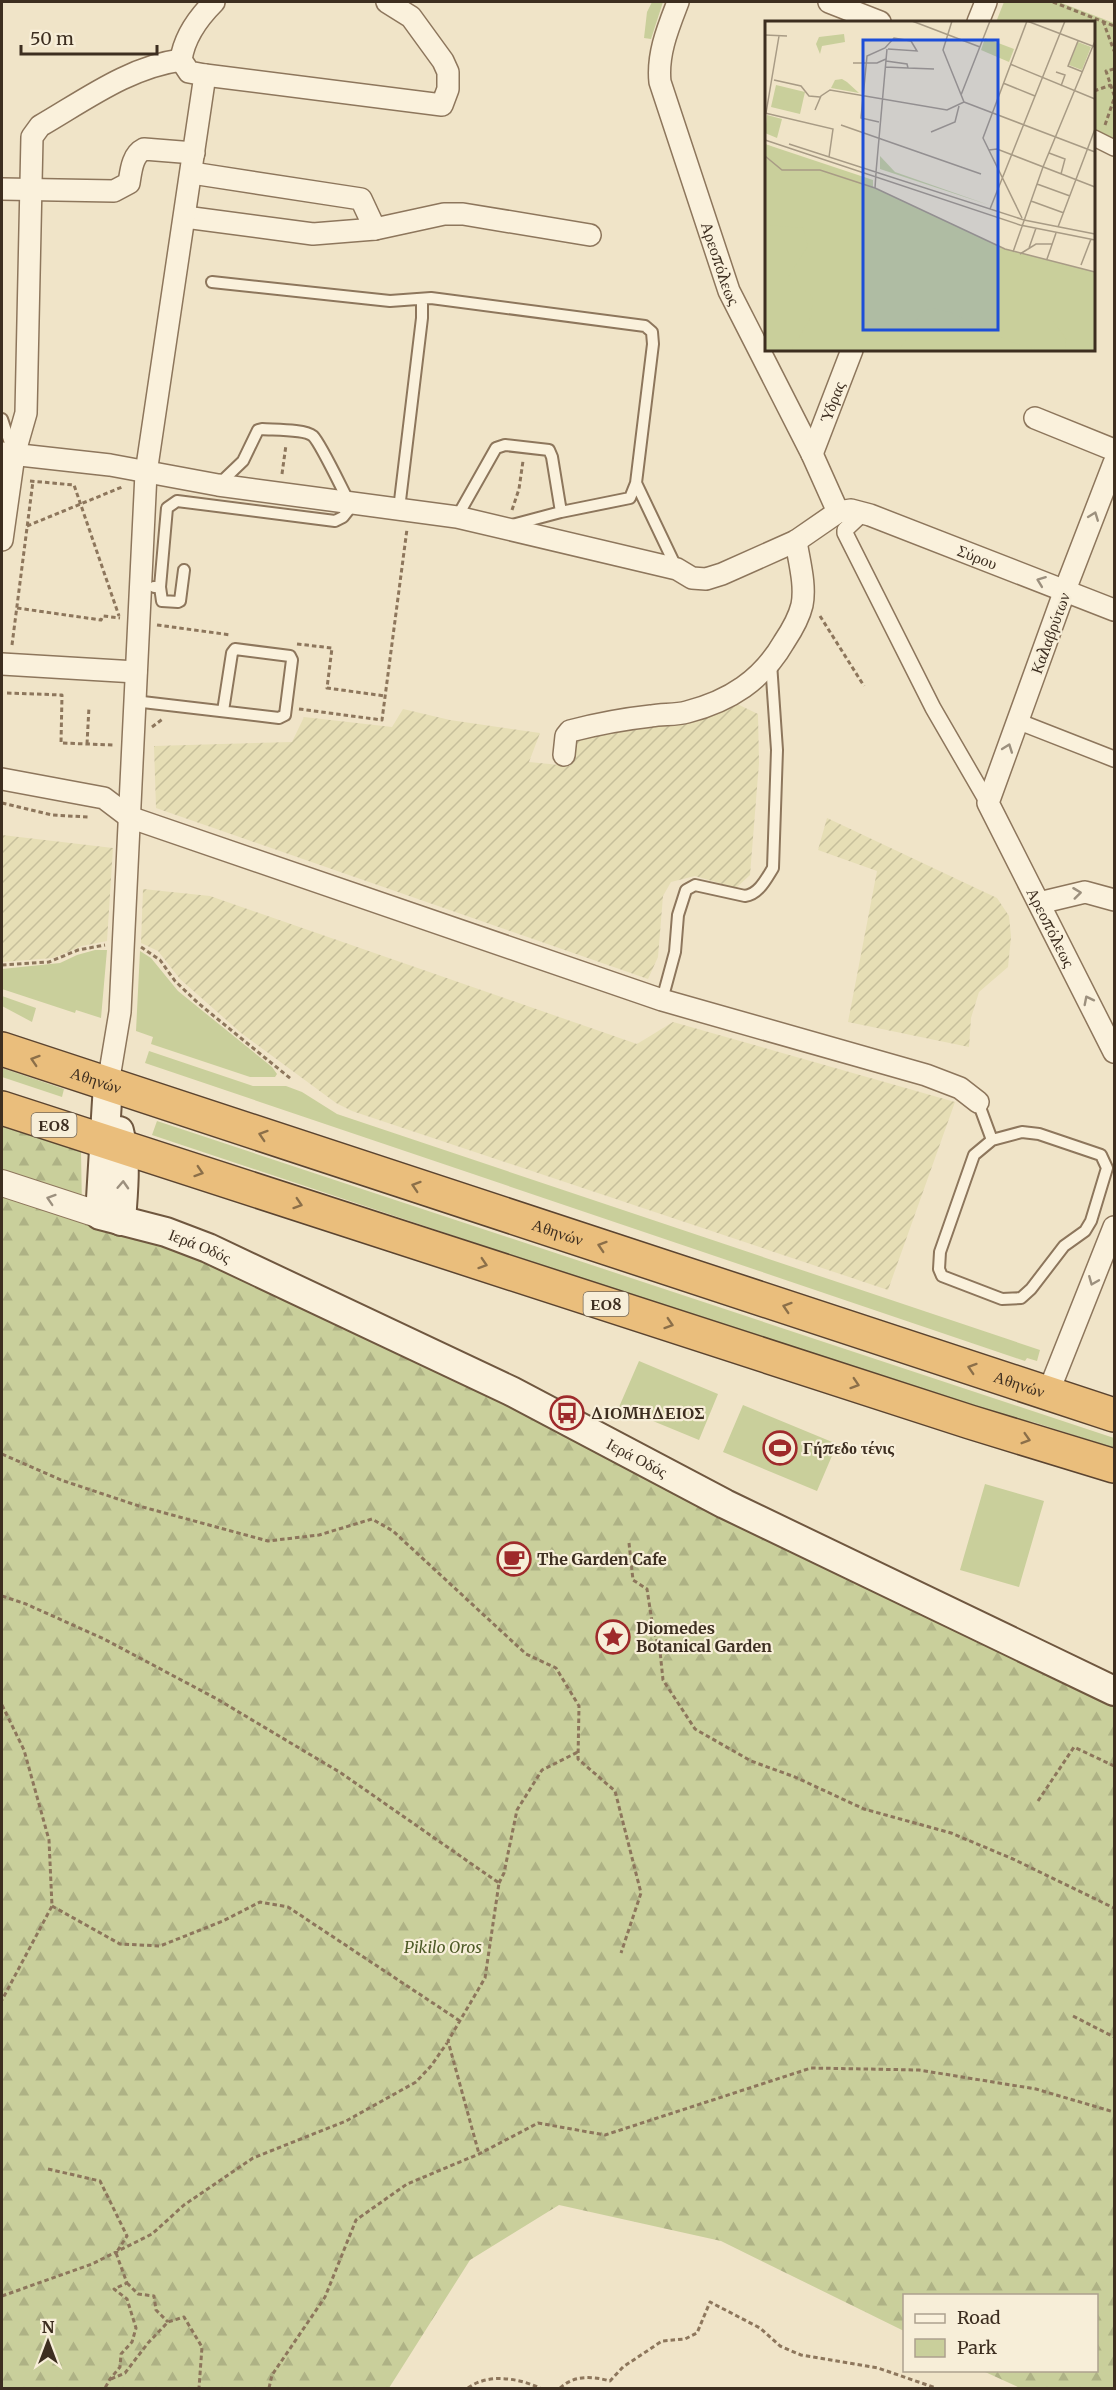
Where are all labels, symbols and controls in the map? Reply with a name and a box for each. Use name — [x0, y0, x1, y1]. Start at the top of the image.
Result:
scale bar — [21, 18, 158, 56]
inset map — [765, 21, 1095, 351]
text: 50 m — [30, 27, 74, 50]
street label: Αρεοπόλεως — [697, 219, 745, 309]
street label: Ύδρας — [815, 378, 849, 426]
one-way arrow — [1087, 511, 1099, 522]
street label: Σύρου — [955, 540, 1000, 574]
one-way arrow — [1036, 575, 1046, 588]
street label: Καλαβρύτων — [1026, 590, 1074, 676]
one-way arrow — [1000, 743, 1013, 754]
street label: Αρεοπόλεως — [1023, 884, 1080, 971]
one-way arrow — [1072, 888, 1081, 900]
one-way arrow — [1084, 995, 1095, 1006]
one-way arrow — [30, 1055, 41, 1067]
street label: Αθηνών — [68, 1062, 124, 1098]
road number: ΕΟ8 — [32, 1113, 76, 1137]
one-way arrow — [258, 1129, 268, 1142]
one-way arrow — [193, 1165, 204, 1178]
one-way arrow — [117, 1180, 130, 1189]
one-way arrow — [412, 1180, 422, 1193]
one-way arrow — [46, 1194, 57, 1206]
one-way arrow — [292, 1197, 303, 1209]
street label: Αθηνών — [530, 1214, 586, 1250]
street label: Ιερά Οδός — [166, 1224, 235, 1268]
one-way arrow — [597, 1241, 608, 1254]
one-way arrow — [477, 1257, 488, 1269]
one-way arrow — [1087, 1276, 1100, 1286]
road number: ΕΟ8 — [584, 1292, 628, 1316]
one-way arrow — [782, 1302, 793, 1315]
one-way arrow — [663, 1317, 674, 1329]
one-way arrow — [967, 1363, 978, 1376]
street label: Αθηνών — [991, 1366, 1047, 1402]
one-way arrow — [849, 1377, 860, 1389]
bus stop icon: ΔΙΟΜΗΔΕΙΟΣ — [549, 1395, 585, 1431]
place label: ΔΙΟΜΗΔΕΙΟΣ — [590, 1403, 705, 1423]
sports icon: Γήπεδο τένις — [762, 1430, 798, 1466]
one-way arrow — [1020, 1432, 1031, 1444]
street label: Ιερά Οδός — [603, 1433, 671, 1482]
place label: Γήπεδο τένις — [803, 1438, 894, 1458]
cafe icon: The Garden Cafe — [496, 1541, 532, 1577]
place label: The Garden Cafe — [537, 1549, 667, 1569]
place label: Diomedes Botanical Garden — [636, 1618, 772, 1656]
place icon: Diomedes Botanical Garden — [595, 1619, 631, 1655]
park label: Pikilo Oros — [404, 1937, 482, 1957]
legend — [903, 2294, 1098, 2372]
text: Road — [957, 2306, 1001, 2329]
north arrow — [18, 2312, 78, 2372]
text: N — [42, 2317, 55, 2337]
text: Park — [957, 2336, 998, 2359]

